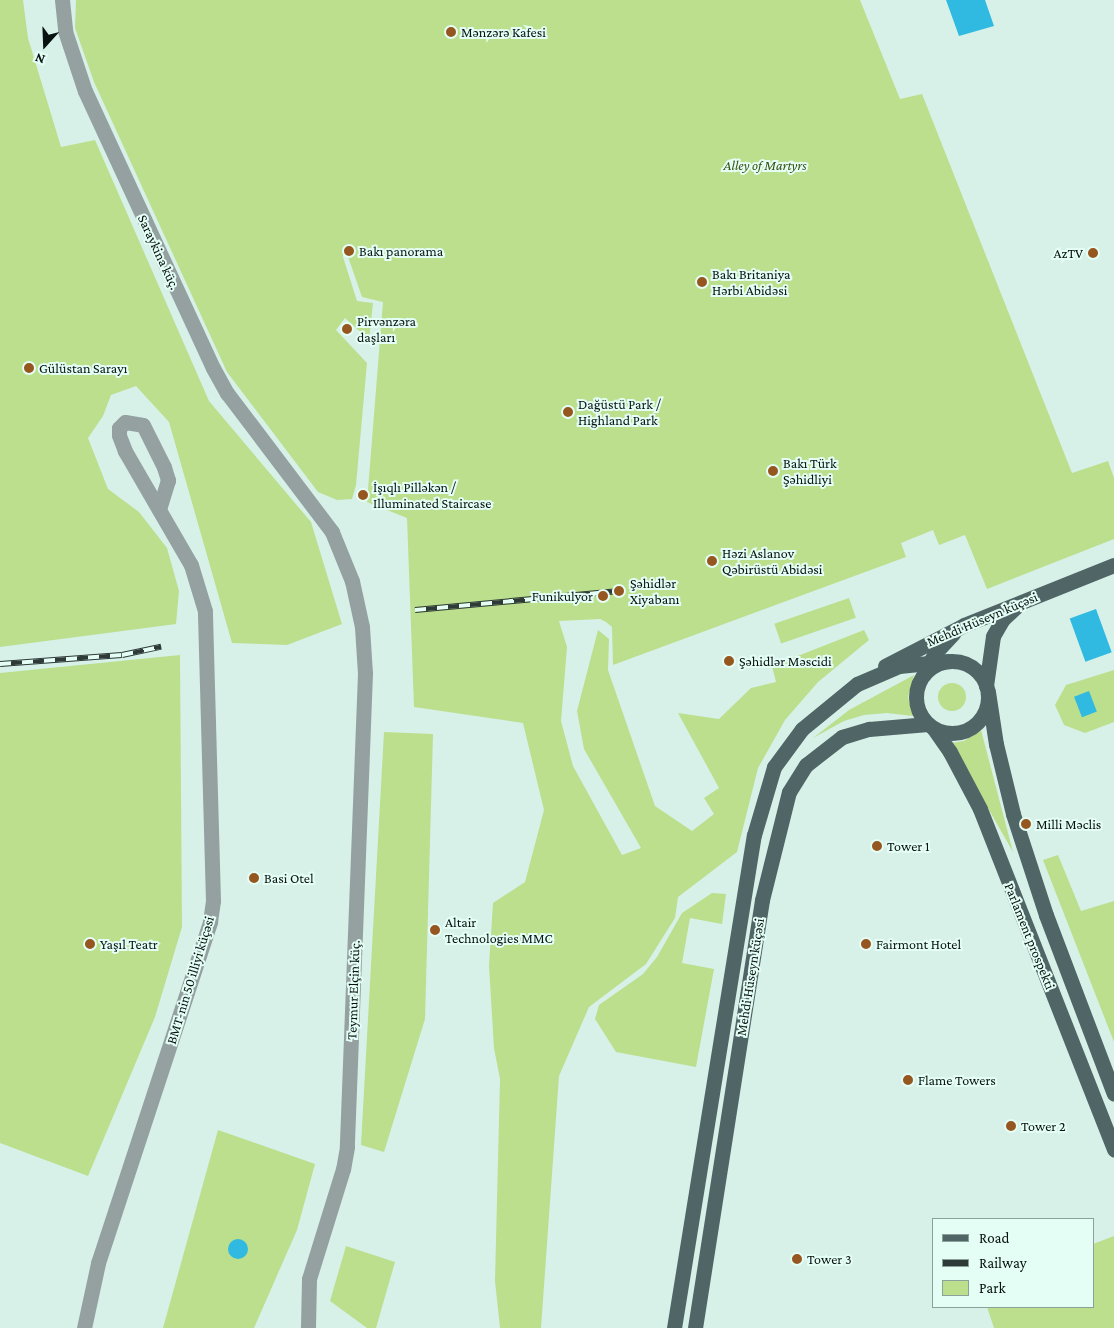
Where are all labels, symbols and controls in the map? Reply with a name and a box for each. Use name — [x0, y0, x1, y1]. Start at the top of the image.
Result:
north arrow — [20, 20, 70, 70]
place label: Mənzərə Kafesi — [461, 24, 546, 40]
marker: Mənzərə Kafesi — [445, 26, 457, 38]
text: N — [33, 50, 47, 68]
park label: Alley of Martyrs — [724, 157, 806, 173]
street label: Saraykina küç. — [134, 212, 184, 292]
place label: Bakı panorama — [359, 243, 443, 259]
marker: Bakı panorama — [343, 245, 355, 257]
place label: AzTV — [1053, 245, 1083, 261]
marker: AzTV — [1087, 247, 1099, 259]
place label: Bakı Britaniya Hərbi Abidəsi — [712, 266, 790, 298]
marker: Bakı Britaniya Hərbi Abidəsi — [696, 276, 708, 288]
place label: Pirvənzəra daşları — [357, 313, 416, 346]
marker: Pirvənzəra daşları — [341, 323, 353, 335]
place label: Gülüstan Sarayı — [39, 360, 127, 376]
marker: Gülüstan Sarayı — [23, 362, 35, 374]
place label: Dağüstü Park / Highland Park — [578, 396, 661, 428]
marker: Dağüstü Park / Highland Park — [562, 406, 574, 418]
place label: Bakı Türk Şəhidliyi — [783, 455, 837, 488]
marker: Bakı Türk Şəhidliyi — [767, 465, 779, 477]
place label: İşıqlı Pilləkən / Illuminated Staircase — [373, 479, 491, 512]
marker: İşıqlı Pilləkən / Illuminated Staircase — [357, 489, 369, 501]
place label: Həzi Aslanov Qəbirüstü Abidəsi — [722, 545, 823, 578]
marker: Həzi Aslanov Qəbirüstü Abidəsi — [706, 555, 718, 567]
place label: Şəhidlər Xiyabanı — [630, 575, 679, 608]
marker: Şəhidlər Xiyabanı — [612, 584, 626, 598]
place label: Funikulyor — [532, 588, 593, 604]
street label: Mehdi Hüseyn küçəsi — [924, 588, 1040, 650]
marker: Funikulyor — [597, 590, 609, 602]
place label: Şəhidlər Məscidi — [739, 653, 832, 669]
marker: Şəhidlər Məscidi — [723, 655, 735, 667]
place label: Milli Məclis — [1036, 816, 1101, 832]
marker: Milli Məclis — [1020, 818, 1032, 830]
place label: Tower 1 — [887, 838, 930, 854]
marker: Tower 1 — [871, 840, 883, 852]
place label: Basi Otel — [264, 870, 314, 886]
marker: Basi Otel — [248, 872, 260, 884]
street label: Parlament prospekti — [1001, 880, 1059, 992]
street label: BMT-nin 50 illiyi küçəsi — [163, 914, 217, 1046]
place label: Altair Technologies MMC — [445, 914, 553, 946]
street label: Mehdi Hüseyn küçəsi — [732, 917, 768, 1037]
marker: Altair Technologies MMC — [429, 924, 441, 936]
place label: Yaşıl Teatr — [100, 936, 158, 952]
place label: Fairmont Hotel — [876, 936, 961, 952]
marker: Yaşıl Teatr — [84, 938, 96, 950]
marker: Fairmont Hotel — [860, 938, 872, 950]
street label: Teymur Elçin küç. — [343, 940, 363, 1040]
place label: Flame Towers — [918, 1072, 996, 1088]
marker: Flame Towers — [902, 1074, 914, 1086]
place label: Tower 2 — [1021, 1118, 1066, 1134]
marker: Tower 2 — [1005, 1120, 1017, 1132]
legend — [932, 1218, 1094, 1308]
text: Road — [979, 1230, 1009, 1246]
place label: Tower 3 — [807, 1251, 852, 1267]
marker: Tower 3 — [791, 1253, 803, 1265]
text: Railway — [979, 1255, 1027, 1271]
text: Park — [979, 1280, 1006, 1296]

